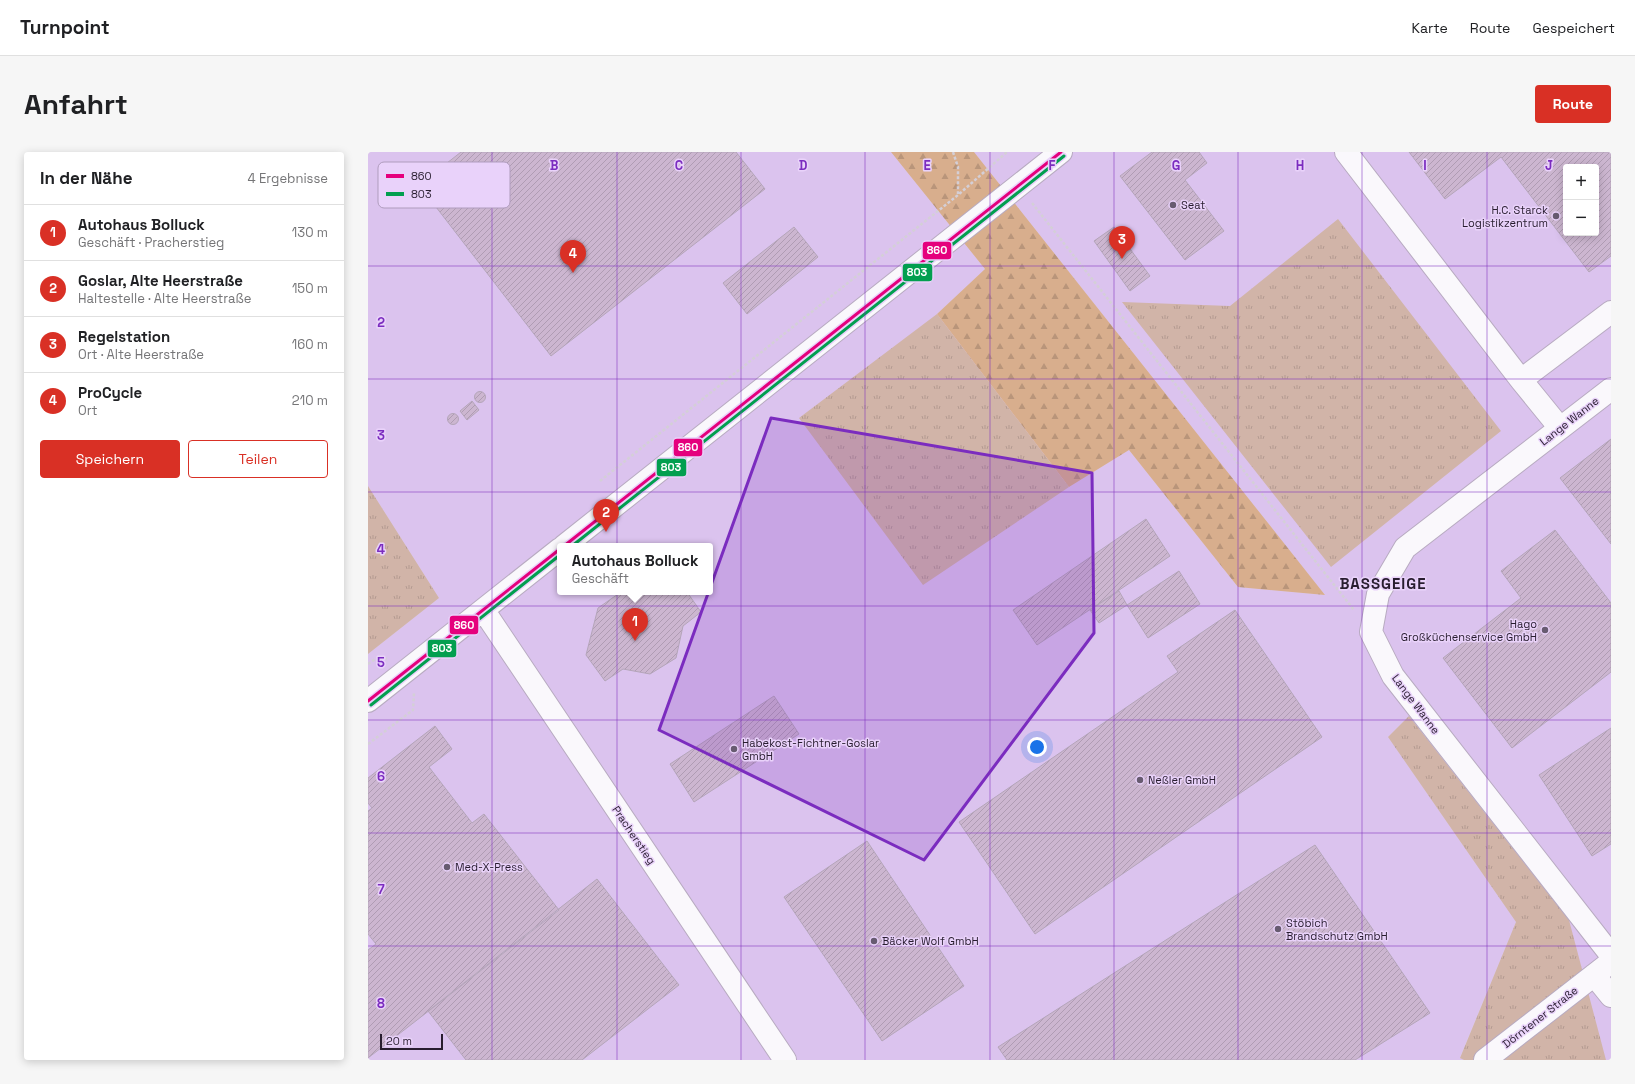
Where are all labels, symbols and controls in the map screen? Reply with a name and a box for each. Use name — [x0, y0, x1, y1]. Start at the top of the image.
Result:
text: Turnpoint — [20, 15, 110, 40]
text: Karte — [1412, 19, 1448, 37]
text: Route — [1470, 19, 1510, 37]
text: Gespeichert — [1532, 19, 1615, 37]
button: Route — [1535, 85, 1611, 123]
text: Anfahrt — [24, 86, 128, 122]
text: B — [550, 157, 559, 174]
text: C — [675, 157, 683, 174]
text: D — [799, 157, 808, 174]
text: E — [923, 157, 931, 174]
text: F — [1049, 157, 1056, 174]
text: G — [1172, 157, 1180, 174]
text: H — [1296, 157, 1304, 174]
text: I — [1423, 157, 1427, 174]
text: J — [1545, 157, 1553, 174]
legend — [378, 162, 510, 208]
map controls — [1563, 164, 1599, 236]
button: + — [1563, 164, 1599, 200]
text: In der Nähe — [40, 167, 132, 189]
text: 860 — [411, 169, 432, 183]
text: 4 Ergebnisse — [248, 170, 328, 187]
text: 803 — [411, 187, 432, 201]
place label: Seat — [1181, 198, 1205, 212]
marker: Seat — [1168, 200, 1178, 210]
button: − — [1563, 200, 1599, 236]
place label: H.C. Starck Logistikzentrum — [1462, 203, 1548, 230]
marker: H.C. Starck Logistikzentrum — [1551, 211, 1561, 221]
text: Autohaus Bolluck — [78, 215, 205, 234]
text: 1 — [50, 224, 56, 241]
text: 130 m — [292, 224, 328, 241]
pin: 3 — [1109, 226, 1135, 259]
text: Geschäft · Pracherstieg — [78, 234, 224, 251]
pin: 4 — [560, 240, 586, 273]
line badge: 860 — [922, 241, 952, 260]
text: 860 — [927, 243, 947, 257]
line badge: 803 — [902, 263, 933, 282]
text: 803 — [907, 265, 928, 279]
text: Goslar, Alte Heerstraße — [78, 271, 243, 290]
text: 2 — [49, 280, 57, 297]
text: 150 m — [292, 280, 328, 297]
text: Haltestelle · Alte Heerstraße — [78, 290, 251, 307]
text: 2 — [377, 314, 385, 331]
text: Regelstation — [78, 327, 170, 346]
text: 3 — [49, 336, 57, 353]
text: 160 m — [292, 336, 328, 353]
text: Ort · Alte Heerstraße — [78, 346, 204, 363]
text: ProCycle — [78, 383, 142, 402]
text: 4 — [49, 392, 57, 409]
text: 210 m — [292, 392, 328, 409]
street label: Lange Wanne — [1537, 394, 1601, 448]
text: Ort — [78, 402, 98, 419]
text: 3 — [377, 427, 385, 444]
line badge: 860 — [673, 438, 703, 457]
button: Speichern — [40, 440, 180, 478]
button: Teilen — [188, 440, 328, 478]
text: 860 — [678, 440, 698, 454]
line badge: 803 — [656, 458, 687, 477]
text: 803 — [661, 460, 682, 474]
pin: 2 — [593, 499, 619, 532]
text: 4 — [377, 541, 385, 558]
popup — [557, 543, 713, 595]
text: Autohaus Bolluck — [572, 551, 698, 570]
text: Geschäft — [572, 570, 629, 587]
district label: BASSGEIGE — [1339, 574, 1427, 593]
pin: 1 — [622, 608, 648, 641]
line badge: 860 — [449, 615, 479, 635]
place label: Hago Großküchenservice GmbH — [1401, 617, 1537, 644]
text: 860 — [454, 618, 474, 632]
marker: Hago Großküchenservice GmbH — [1540, 625, 1550, 635]
line badge: 803 — [427, 639, 457, 658]
text: 803 — [432, 641, 453, 655]
text: 5 — [377, 654, 385, 671]
street label: Lange Wanne — [1389, 671, 1443, 737]
place label: Habekost-Fichtner-Goslar GmbH — [742, 736, 879, 763]
your location — [1027, 737, 1047, 757]
marker: Habekost-Fichtner-Goslar GmbH — [729, 744, 739, 754]
text: 6 — [377, 768, 385, 785]
place label: Neßler GmbH — [1148, 773, 1216, 787]
marker: Neßler GmbH — [1135, 775, 1145, 785]
street label: Pracherstieg — [609, 803, 659, 867]
place label: Med-X-Press — [455, 860, 523, 874]
marker: Med-X-Press — [442, 862, 452, 872]
text: 7 — [377, 881, 385, 898]
place label: Stöbich Brandschutz GmbH — [1286, 916, 1388, 943]
marker: Stöbich Brandschutz GmbH — [1273, 924, 1283, 934]
place label: Bäcker Wolf GmbH — [882, 934, 979, 948]
marker: Bäcker Wolf GmbH — [869, 936, 879, 946]
street label: Dörntener Straße — [1499, 983, 1581, 1051]
text: 8 — [377, 995, 385, 1012]
scale bar — [380, 1032, 443, 1051]
text: 20 m — [386, 1034, 412, 1048]

